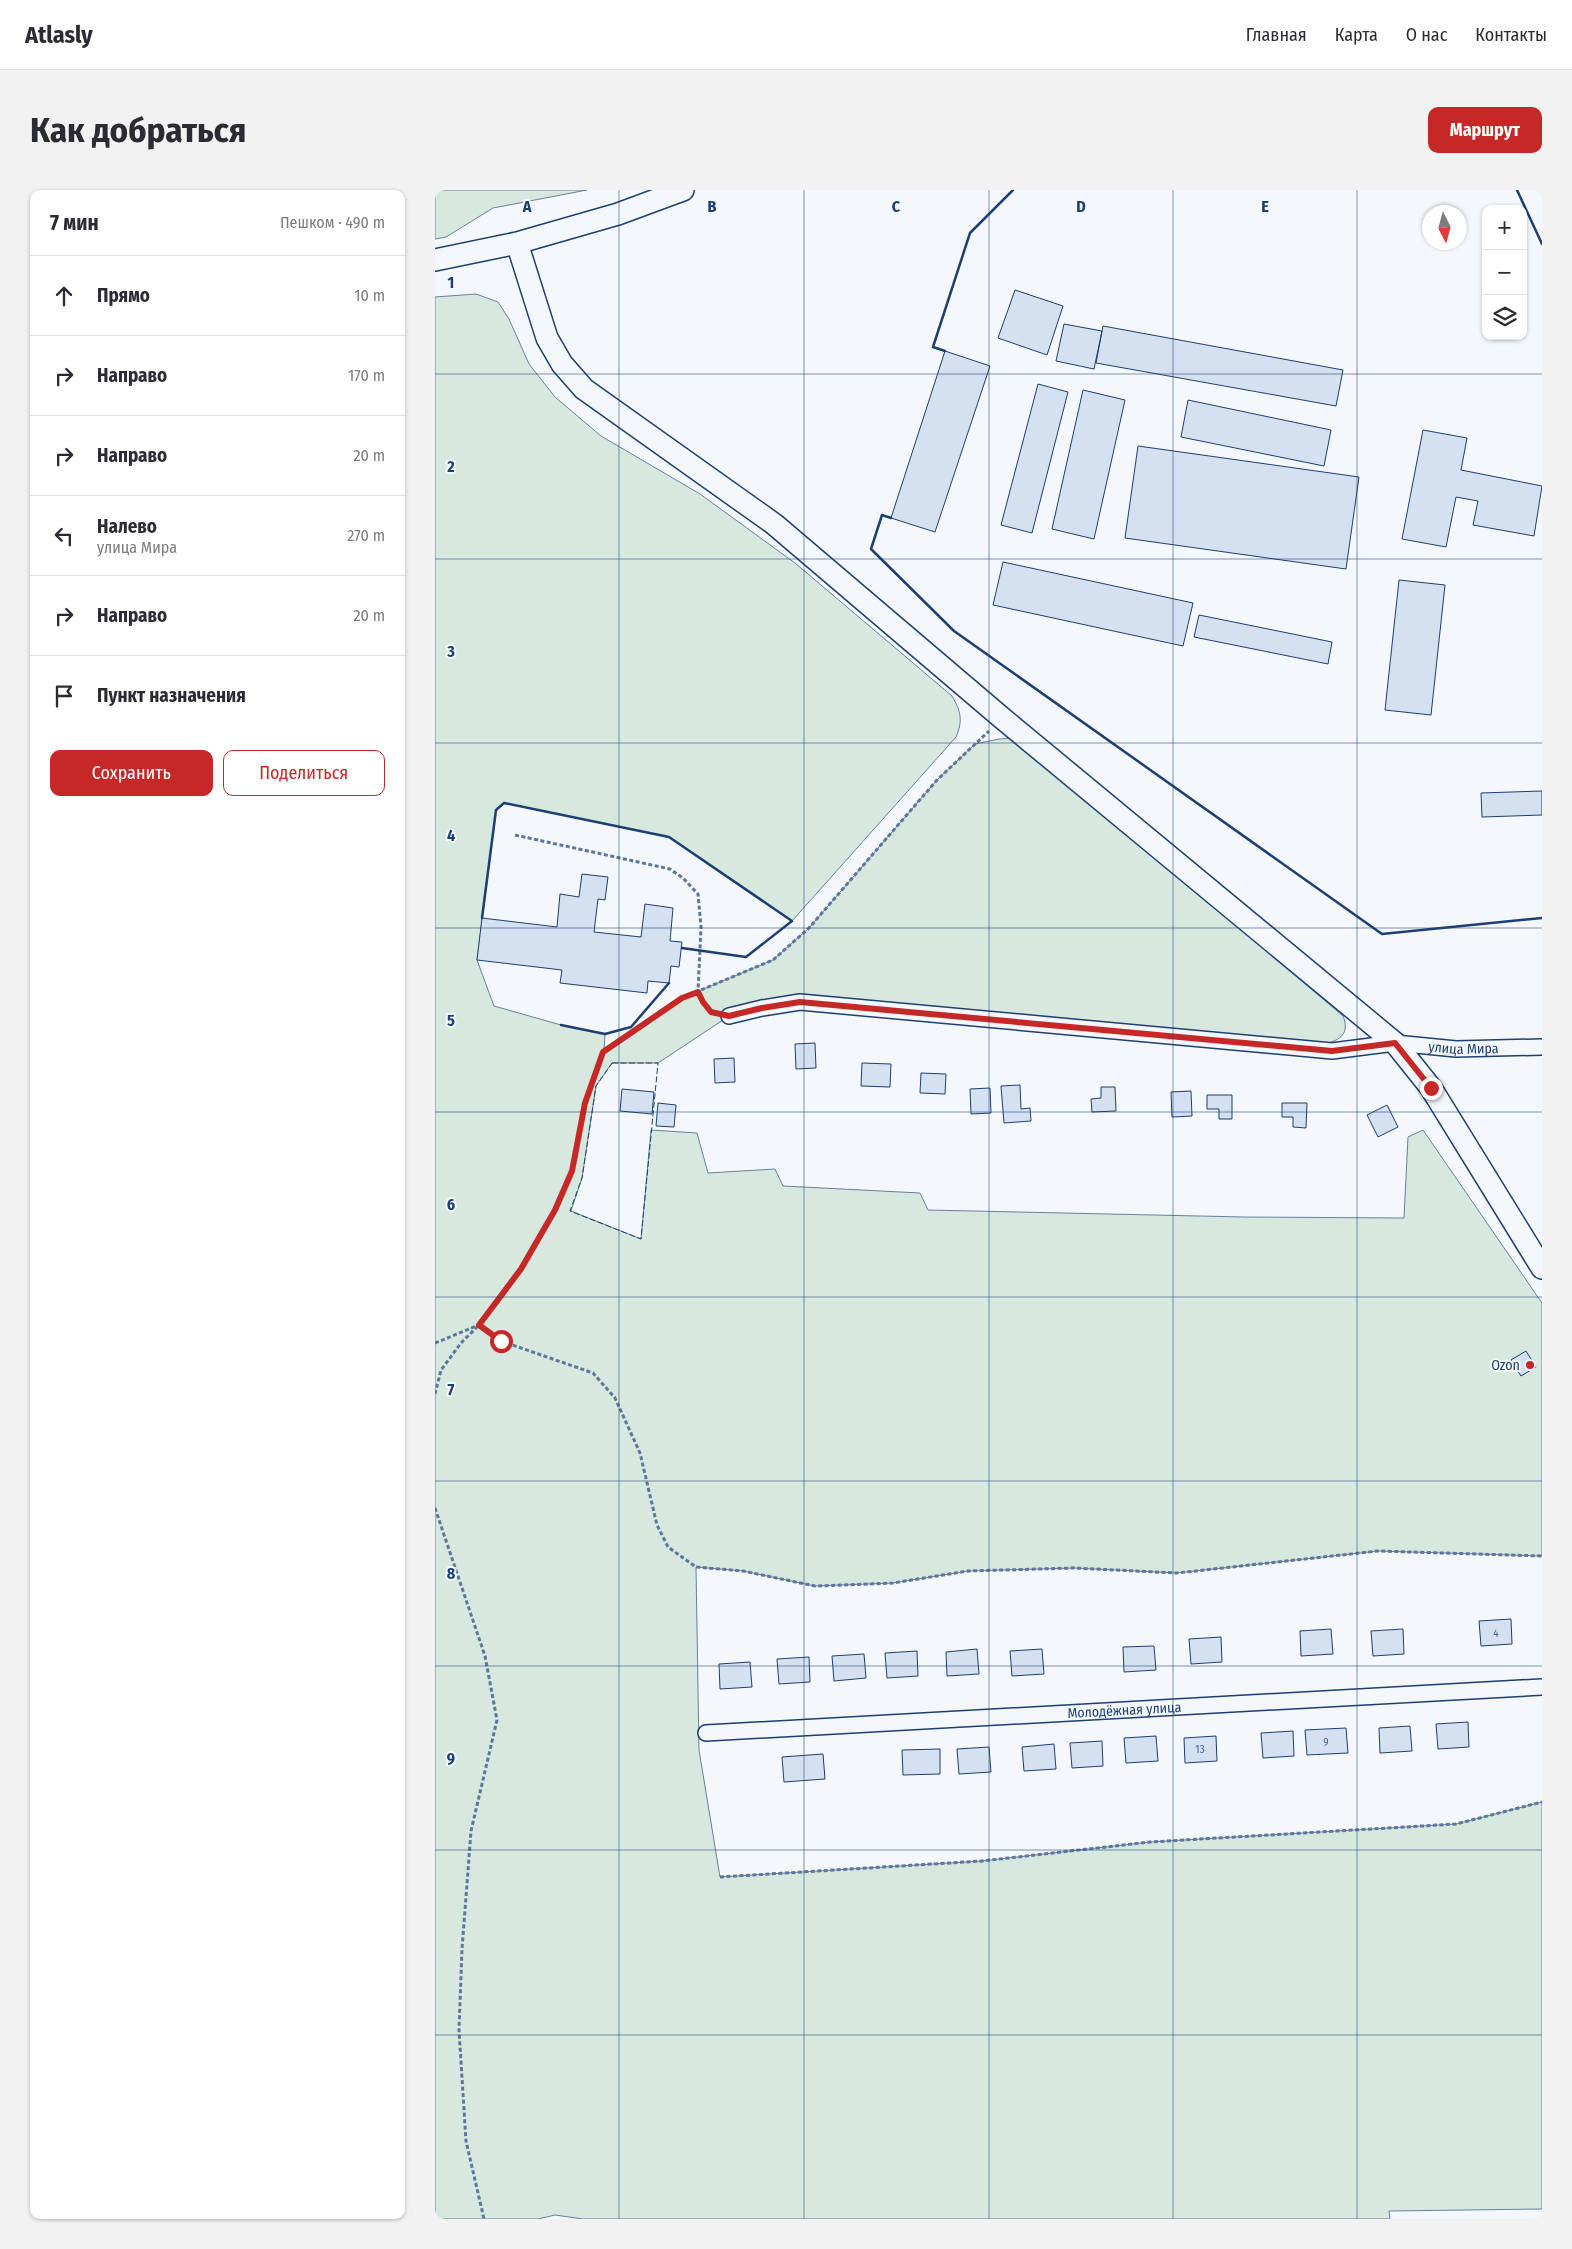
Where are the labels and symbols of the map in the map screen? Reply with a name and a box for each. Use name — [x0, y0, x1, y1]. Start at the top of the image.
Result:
text: A — [522, 197, 532, 216]
text: B — [708, 197, 717, 216]
text: C — [892, 197, 901, 216]
text: D — [1076, 197, 1086, 216]
text: E — [1261, 197, 1269, 216]
north arrow — [1422, 205, 1467, 250]
text: 1 — [448, 273, 454, 292]
text: 2 — [446, 457, 455, 476]
text: 3 — [446, 642, 455, 661]
text: 4 — [447, 826, 455, 845]
text: 5 — [447, 1011, 455, 1030]
street label: улица Мира — [1428, 1038, 1499, 1058]
route end — [1420, 1077, 1443, 1100]
text: 6 — [447, 1195, 455, 1214]
route start — [490, 1330, 513, 1353]
place label: Ozon — [1491, 1357, 1520, 1374]
marker: Ozon — [1524, 1359, 1536, 1371]
text: 7 — [448, 1380, 455, 1399]
text: 8 — [447, 1564, 456, 1583]
house number: 4 — [1493, 1627, 1499, 1640]
street label: Молодёжная улица — [1067, 1698, 1182, 1722]
house number: 9 — [1323, 1736, 1329, 1749]
house number: 13 — [1195, 1743, 1205, 1756]
text: 9 — [447, 1749, 455, 1768]

